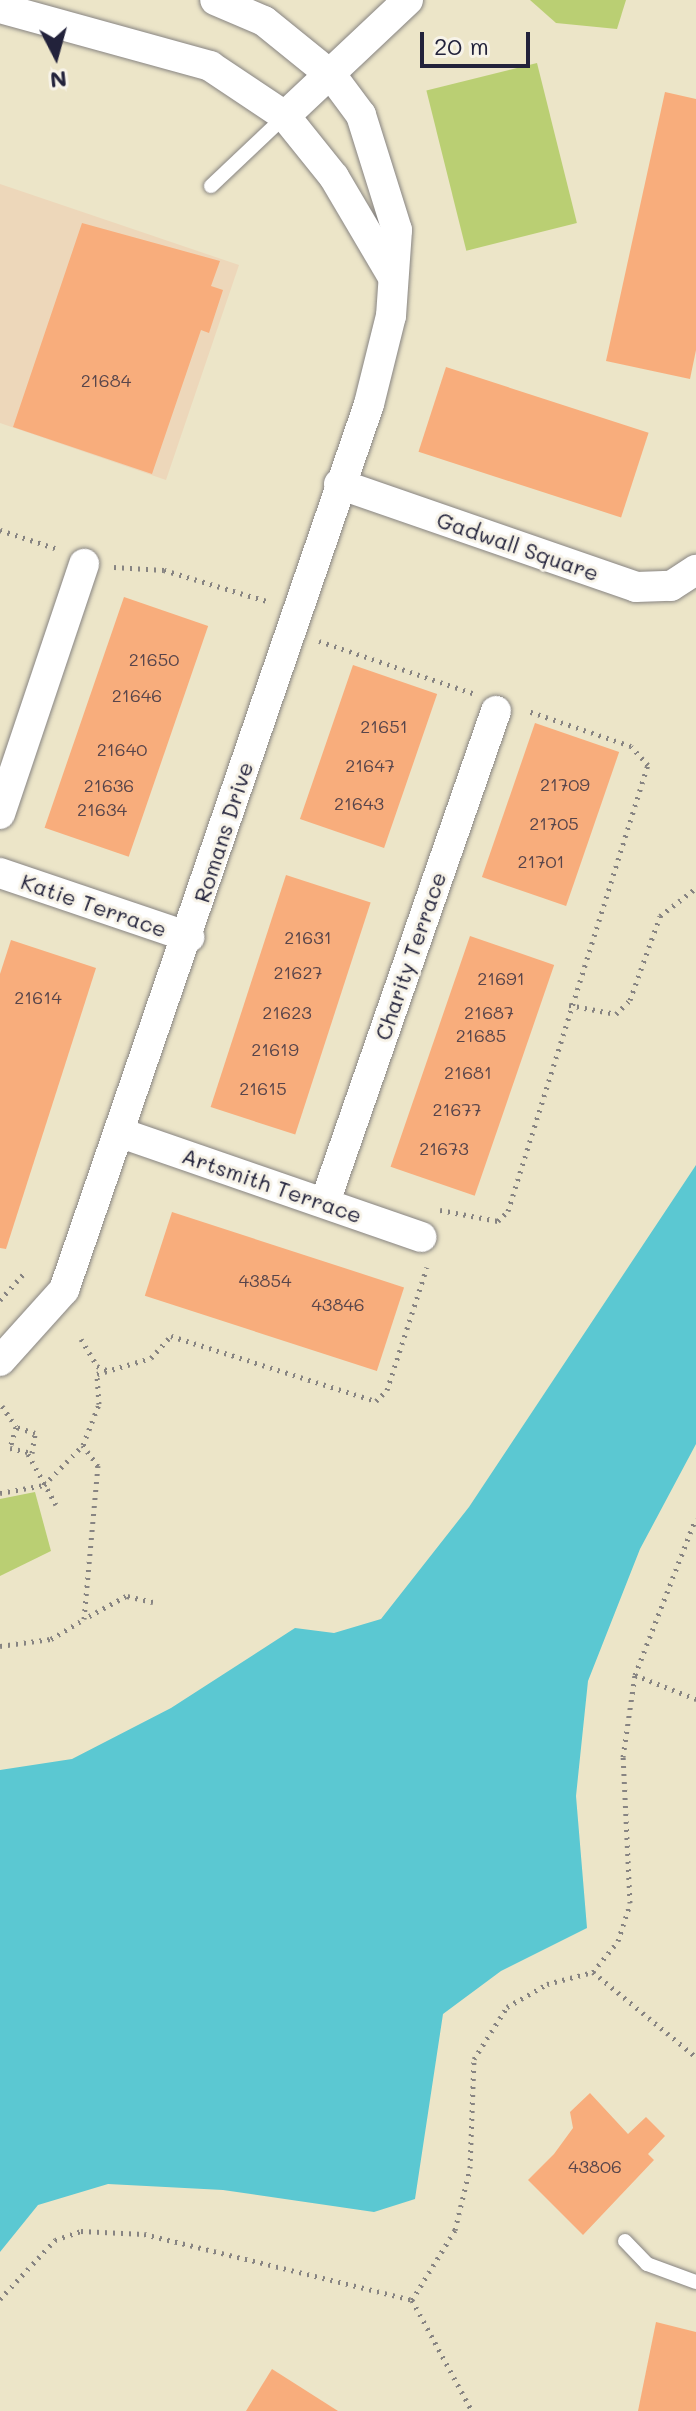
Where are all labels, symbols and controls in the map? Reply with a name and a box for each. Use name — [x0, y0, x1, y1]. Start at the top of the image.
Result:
north arrow — [16, 16, 96, 96]
scale bar — [424, 16, 534, 66]
text: 20 m — [434, 30, 489, 61]
text: N — [49, 65, 68, 96]
house number: 21684 — [81, 369, 131, 391]
street label: Gadwall Square — [433, 506, 603, 586]
house number: 21650 — [129, 648, 179, 670]
house number: 21646 — [112, 684, 162, 706]
house number: 21651 — [360, 715, 408, 737]
house number: 21640 — [97, 738, 147, 760]
house number: 21647 — [345, 754, 395, 776]
street label: Romans Drive — [188, 758, 258, 906]
house number: 21709 — [540, 773, 590, 795]
house number: 21636 — [84, 774, 134, 796]
house number: 21643 — [334, 792, 384, 814]
house number: 21634 — [77, 798, 127, 820]
house number: 21705 — [529, 812, 579, 834]
house number: 21701 — [517, 850, 565, 872]
street label: Katie Terrace — [18, 868, 170, 942]
street label: Charity Terrace — [369, 868, 451, 1044]
house number: 21631 — [284, 926, 332, 948]
house number: 21627 — [274, 961, 322, 983]
house number: 21691 — [477, 967, 525, 989]
house number: 21614 — [14, 986, 62, 1008]
house number: 21623 — [262, 1001, 312, 1023]
house number: 21687 — [464, 1001, 514, 1023]
house number: 21685 — [456, 1024, 506, 1046]
house number: 21619 — [251, 1038, 299, 1060]
house number: 21681 — [444, 1061, 492, 1083]
house number: 21615 — [239, 1077, 287, 1099]
house number: 21677 — [433, 1098, 481, 1120]
house number: 21673 — [419, 1137, 469, 1159]
street label: Artsmith Terrace — [179, 1142, 365, 1228]
house number: 43854 — [238, 1269, 292, 1291]
house number: 43846 — [311, 1293, 365, 1315]
house number: 43806 — [568, 2155, 622, 2177]

